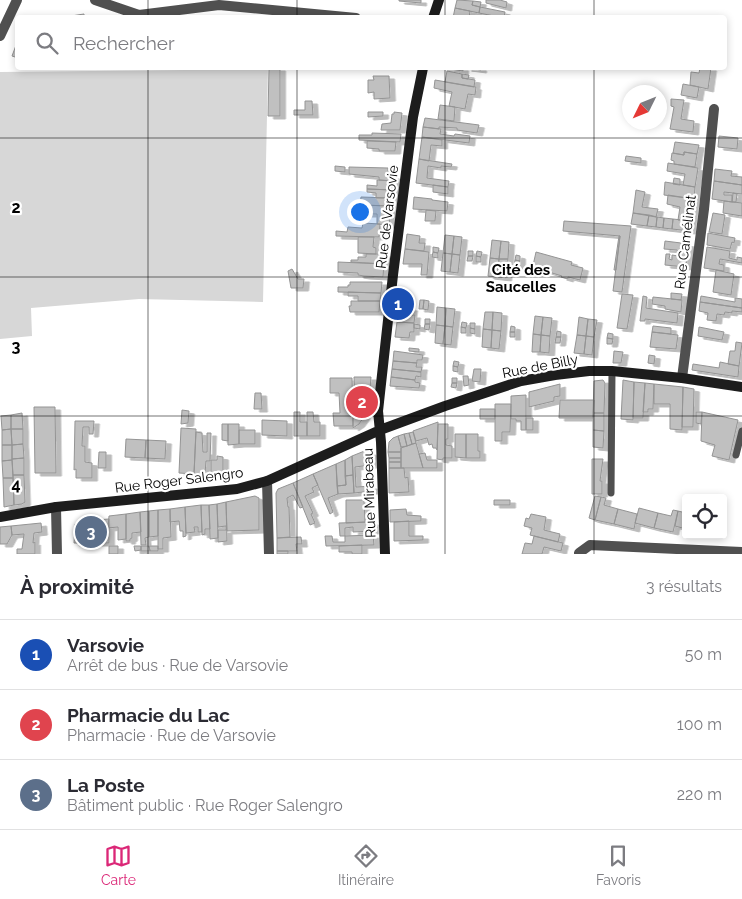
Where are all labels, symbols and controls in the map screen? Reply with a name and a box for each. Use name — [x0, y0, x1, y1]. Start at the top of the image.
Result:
search box — [15, 15, 727, 70]
icon: search — [33, 29, 61, 57]
text: Rechercher — [73, 32, 175, 54]
north arrow — [622, 85, 667, 130]
street label: Rue de Varsovie — [373, 164, 401, 270]
street label: Rue Camélinat — [671, 194, 699, 290]
text: 2 — [11, 198, 21, 217]
your location — [347, 199, 373, 225]
district label: Cité des Saucelles — [486, 261, 556, 296]
pin: 1 — [382, 285, 414, 323]
text: 3 — [12, 337, 21, 356]
street label: Rue de Billy — [501, 351, 580, 381]
pin: 2 — [346, 383, 378, 421]
street label: Rue Mirabeau — [359, 448, 379, 538]
street label: Rue Roger Salengro — [114, 464, 244, 496]
text: 4 — [11, 475, 21, 494]
map controls — [682, 494, 727, 539]
button: locate — [682, 494, 727, 539]
pin: 3 — [75, 513, 107, 551]
text: À proximité — [20, 574, 134, 599]
text: 3 résultats — [646, 577, 722, 596]
text: Varsovie — [67, 634, 144, 656]
text: 1 — [32, 645, 40, 664]
text: 50 m — [685, 645, 722, 664]
text: Arrêt de bus · Rue de Varsovie — [67, 656, 288, 675]
text: Pharmacie du Lac — [67, 704, 230, 726]
text: 2 — [31, 715, 41, 734]
text: 100 m — [677, 715, 722, 734]
text: Pharmacie · Rue de Varsovie — [67, 726, 276, 745]
text: La Poste — [67, 774, 145, 796]
text: 3 — [32, 785, 40, 804]
text: 220 m — [677, 785, 722, 804]
text: Bâtiment public · Rue Roger Salengro — [67, 796, 343, 815]
tab: Carte — [101, 842, 136, 888]
tab: Itinéraire — [338, 842, 394, 888]
tab: Favoris — [596, 842, 641, 888]

